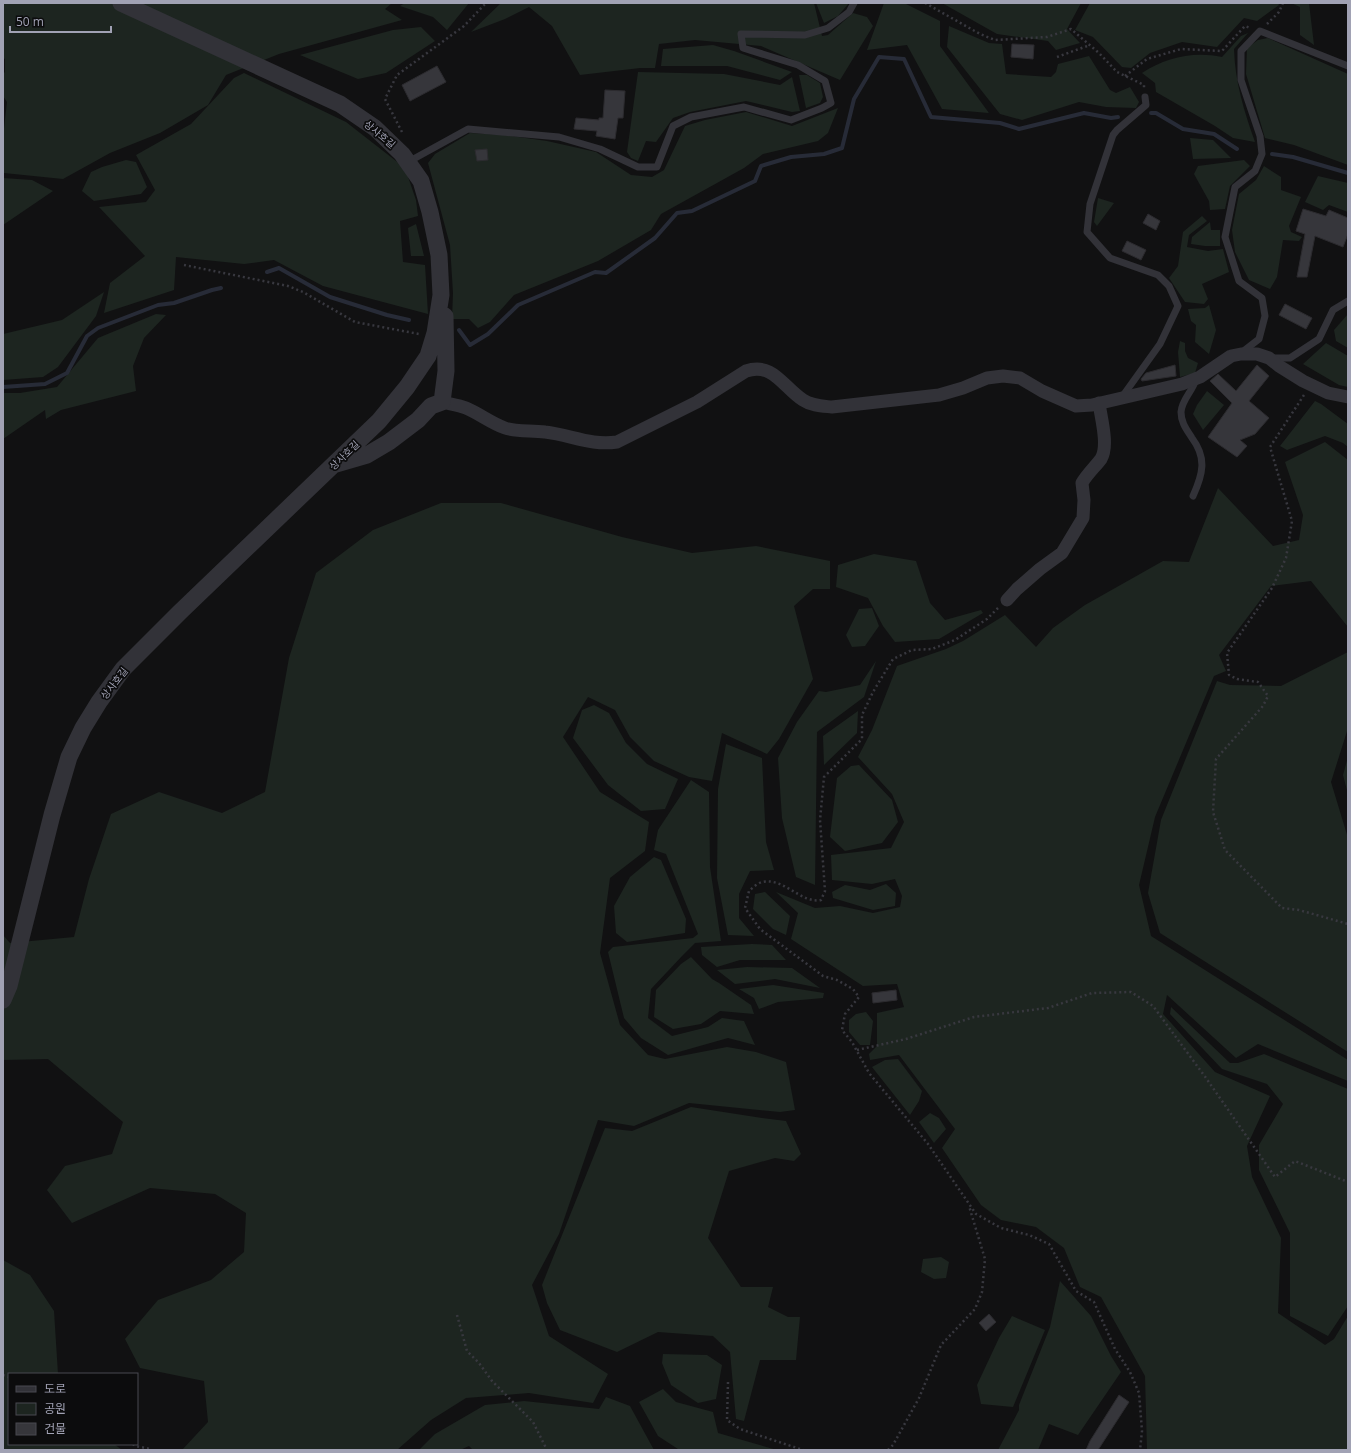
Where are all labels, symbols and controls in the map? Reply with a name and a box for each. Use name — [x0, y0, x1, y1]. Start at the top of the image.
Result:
scale bar — [10, 8, 111, 34]
text: 50 m — [16, 13, 44, 30]
street label: 상사호길 — [361, 117, 399, 151]
street label: 상사호길 — [326, 437, 362, 473]
street label: 상사호길 — [97, 664, 131, 702]
legend — [8, 1373, 138, 1445]
text: 도로 — [44, 1380, 66, 1397]
text: 공원 — [44, 1400, 66, 1417]
text: 건물 — [44, 1420, 66, 1437]

